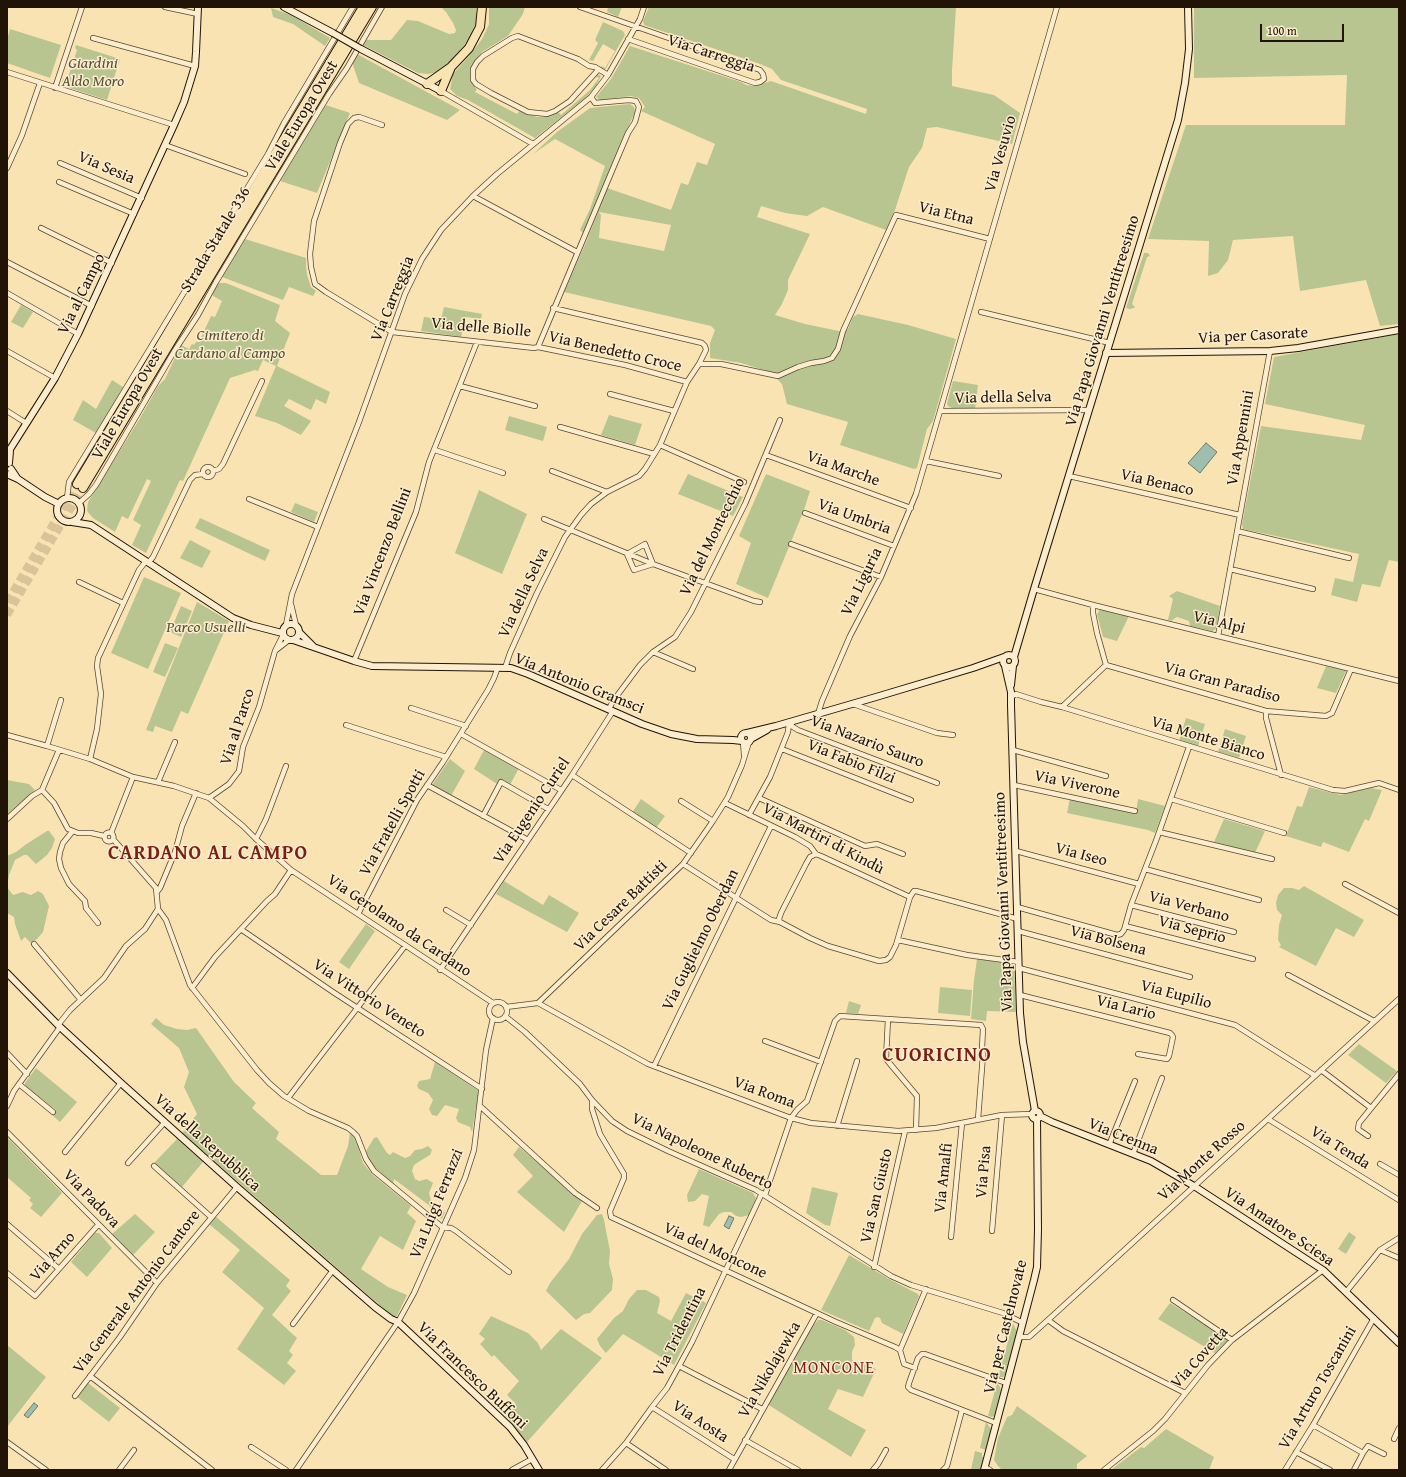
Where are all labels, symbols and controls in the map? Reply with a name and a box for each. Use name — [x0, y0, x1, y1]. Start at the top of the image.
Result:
scale bar — [1262, 16, 1346, 42]
text: 100 m — [1267, 22, 1297, 39]
street label: Via Carreggia — [665, 31, 757, 77]
park label: Giardini Aldo Moro — [62, 54, 124, 92]
street label: Viale Europa Ovest — [261, 57, 343, 175]
street label: Via Vesuvio — [981, 114, 1021, 194]
street label: Via Sesia — [75, 147, 137, 189]
street label: Strada Statale 336 — [177, 184, 255, 296]
street label: Via Etna — [916, 198, 976, 230]
street label: Via Papa Giovanni Ventitreesimo — [1062, 213, 1144, 429]
street label: Via al Campo — [54, 250, 110, 338]
street label: Via Carreggia — [367, 253, 419, 345]
street label: Via delle Biolle — [430, 314, 532, 342]
street label: Via per Casorate — [1197, 324, 1309, 348]
park label: Cimitero di Cardano al Campo — [175, 326, 285, 364]
street label: Via Benedetto Croce — [547, 327, 683, 377]
street label: Viale Europa Ovest — [88, 345, 168, 463]
street label: Via della Selva — [954, 388, 1052, 408]
street label: Via Appennini — [1223, 389, 1259, 487]
street label: Via Marche — [804, 447, 882, 491]
street label: Via Benaco — [1119, 465, 1195, 501]
street label: Via del Montecchio — [676, 475, 750, 599]
street label: Via Vincenzo Bellini — [350, 485, 416, 619]
street label: Via Umbria — [815, 495, 893, 539]
street label: Via della Selva — [495, 545, 553, 641]
street label: Via Liguria — [837, 545, 887, 619]
street label: Via Alpi — [1191, 607, 1247, 639]
park label: Parco Usuelli — [166, 618, 246, 638]
street label: Via Antonio Gramsci — [511, 649, 647, 719]
street label: Via Gran Paradiso — [1162, 658, 1282, 708]
street label: Via al Parco — [217, 686, 259, 768]
street label: Via Nazario Sauro — [808, 712, 926, 772]
street label: Via Monte Bianco — [1149, 713, 1267, 765]
street label: Via Fabio Filzi — [804, 736, 898, 788]
street label: Via Eugenio Curiel — [489, 754, 575, 868]
street label: Via Fratelli Spotti — [356, 767, 430, 879]
street label: Via Viverone — [1032, 767, 1122, 803]
street label: Via Papa Giovanni Ventitreesimo — [991, 792, 1017, 1012]
street label: Via Martiri di Kindù — [759, 799, 887, 879]
street label: Via Iseo — [1053, 839, 1109, 871]
district label: CARDANO AL CAMPO — [108, 842, 308, 866]
street label: Via Cesare Battisti — [570, 857, 672, 955]
street label: Via Guglielmo Oberdan — [658, 866, 744, 1014]
street label: Via Gerolamo da Cardano — [323, 871, 475, 981]
street label: Via Verbano — [1147, 887, 1231, 927]
street label: Via Seprio — [1156, 912, 1228, 948]
street label: Via Bolsena — [1068, 922, 1148, 960]
street label: Via Vittorio Veneto — [309, 955, 429, 1043]
street label: Via Eupilio — [1138, 976, 1214, 1014]
street label: Via Lario — [1094, 991, 1158, 1025]
district label: CUORICINO — [882, 1044, 992, 1068]
street label: Via Roma — [731, 1073, 797, 1113]
street label: Via della Repubblica — [150, 1090, 264, 1196]
street label: Via Napoleone Ruberto — [628, 1109, 776, 1195]
street label: Via Crenna — [1085, 1114, 1161, 1160]
street label: Via Monte Rosso — [1154, 1117, 1250, 1205]
street label: Via Tenda — [1307, 1122, 1373, 1174]
street label: Via Amalfi — [931, 1142, 957, 1214]
street label: Via Pisa — [972, 1145, 996, 1199]
street label: Via Luigi Ferrazzi — [406, 1146, 468, 1262]
street label: Via San Giusto — [857, 1147, 897, 1245]
street label: Via Padova — [58, 1166, 124, 1232]
street label: Via Amatore Sciesa — [1220, 1183, 1338, 1271]
street label: Via Generale Antonio Cantore — [69, 1207, 205, 1377]
street label: Via del Moncone — [660, 1219, 770, 1283]
street label: Via Arno — [26, 1228, 80, 1286]
street label: Via per Castelnovate — [980, 1258, 1032, 1396]
street label: Via Tridentina — [649, 1284, 711, 1380]
street label: Via Francesco Buffoni — [413, 1318, 531, 1434]
street label: Via Nikolajewka — [735, 1318, 805, 1422]
street label: Via Covetta — [1167, 1323, 1233, 1393]
street label: Via Arturo Toscanini — [1275, 1323, 1361, 1453]
district label: MONCONE — [793, 1359, 875, 1379]
street label: Via Aosta — [668, 1397, 732, 1447]

